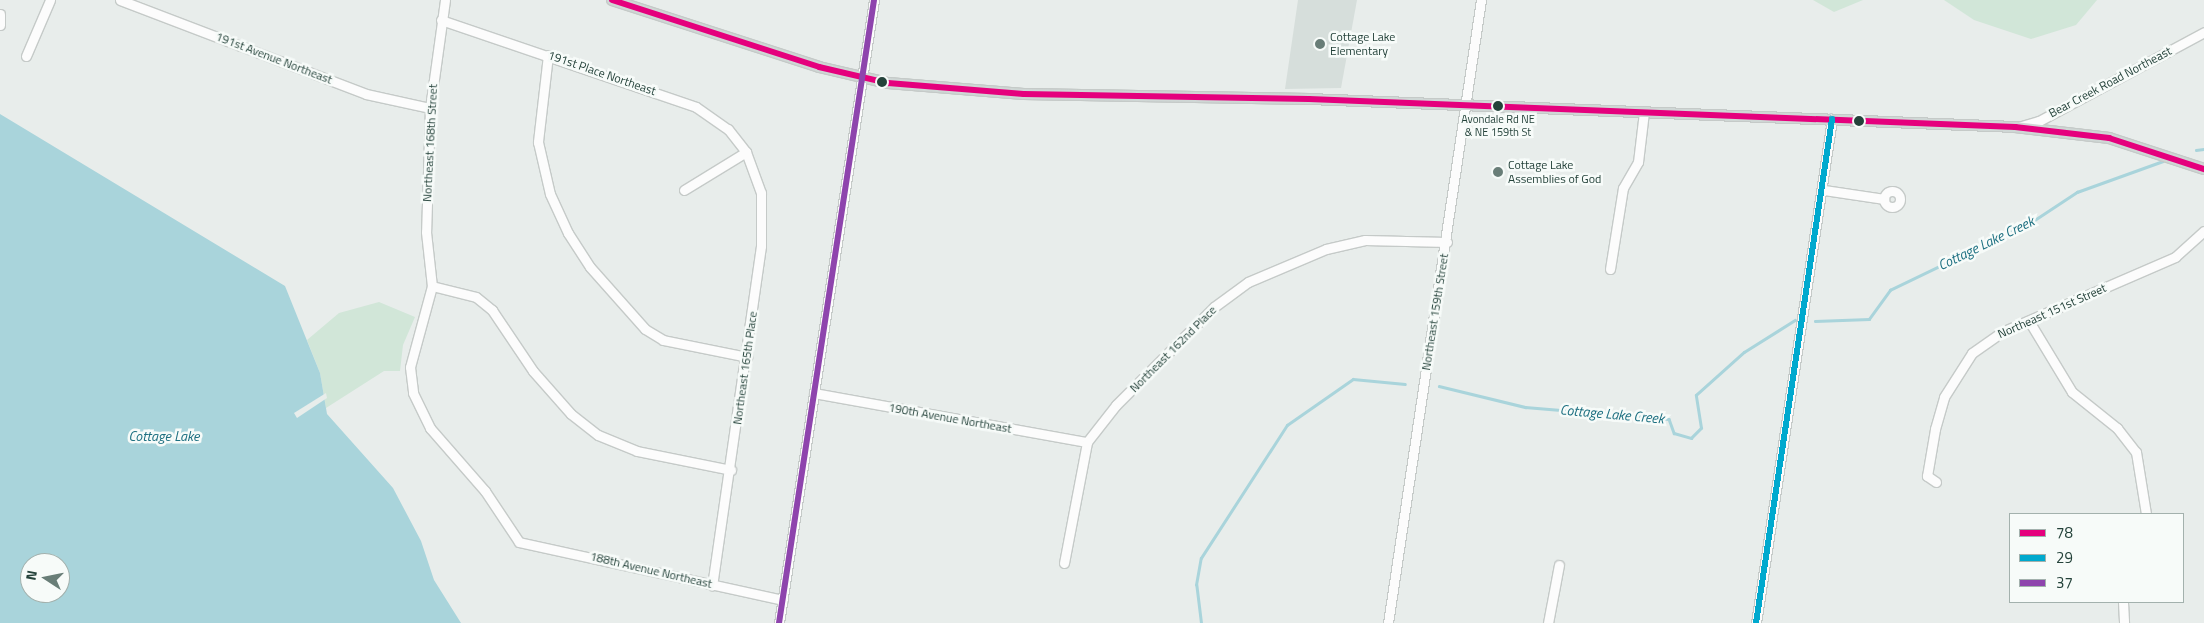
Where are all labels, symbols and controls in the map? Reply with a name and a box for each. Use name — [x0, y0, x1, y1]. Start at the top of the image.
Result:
street label: 191st Avenue Northeast — [214, 29, 334, 87]
place label: Cottage Lake Elementary — [1330, 30, 1395, 58]
marker: Cottage Lake Elementary — [1314, 38, 1326, 50]
street label: Bear Creek Road Northeast — [2046, 43, 2174, 121]
street label: 191st Place Northeast — [546, 48, 658, 98]
unlabelled marker — [877, 77, 887, 87]
street label: Northeast 168th Street — [420, 84, 440, 202]
marker: Avondale Rd NE & NE 159th St — [1493, 101, 1503, 111]
place label: Avondale Rd NE & NE 159th St — [1461, 113, 1535, 139]
unlabelled marker — [1854, 116, 1864, 126]
place label: Cottage Lake Assemblies of God — [1508, 158, 1601, 186]
marker: Cottage Lake Assemblies of God — [1492, 166, 1504, 178]
water label: Cottage Lake Creek — [1935, 212, 2037, 274]
street label: Northeast 159th Street — [1419, 253, 1451, 371]
street label: Northeast 151st Street — [1996, 281, 2108, 341]
street label: Northeast 162nd Place — [1127, 303, 1219, 395]
street label: Northeast 165th Place — [730, 310, 760, 426]
street label: 190th Avenue Northeast — [887, 400, 1013, 436]
water label: Cottage Lake Creek — [1559, 401, 1665, 427]
water label: Cottage Lake — [128, 428, 200, 444]
legend — [2009, 513, 2184, 603]
text: 78 — [2056, 521, 2073, 544]
text: 29 — [2056, 546, 2073, 569]
street label: 188th Avenue Northeast — [589, 549, 713, 591]
north arrow — [20, 553, 70, 603]
text: N — [20, 568, 42, 582]
text: 37 — [2056, 571, 2073, 594]

